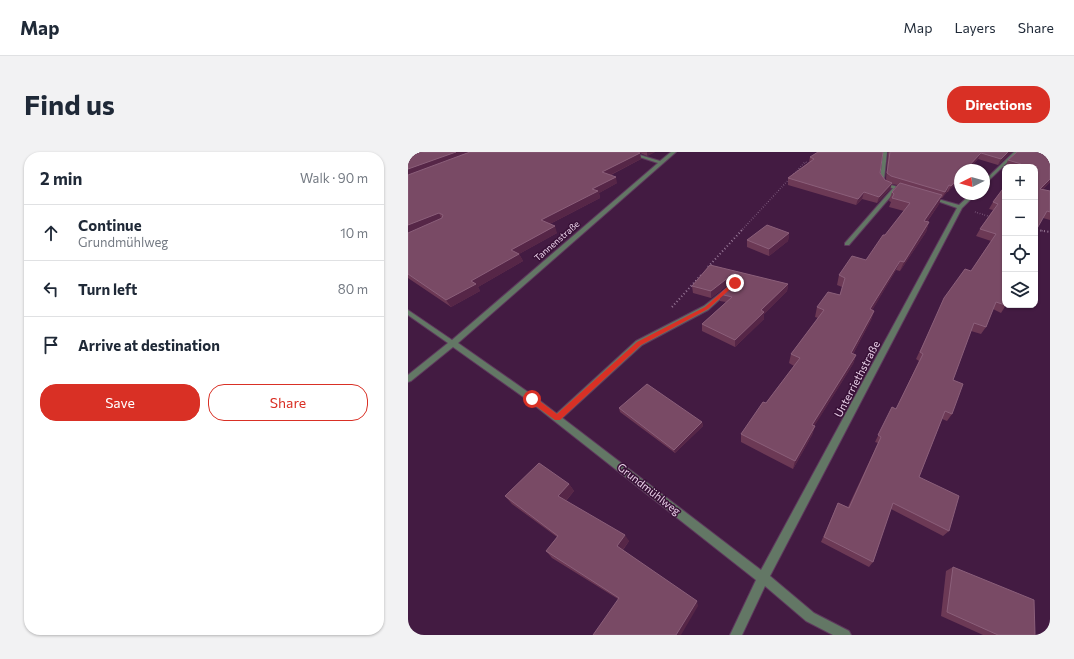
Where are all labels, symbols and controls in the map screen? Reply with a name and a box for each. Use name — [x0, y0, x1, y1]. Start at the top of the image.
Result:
text: Map — [20, 16, 59, 39]
text: Map — [904, 19, 932, 36]
text: Layers — [954, 19, 996, 36]
text: Share — [1018, 19, 1054, 36]
button: Directions — [947, 86, 1050, 123]
text: Find us — [24, 87, 115, 121]
north arrow — [954, 164, 990, 200]
map controls — [1002, 164, 1038, 308]
button: + — [1002, 164, 1038, 200]
text: 2 min — [40, 168, 82, 189]
text: Walk · 90 m — [300, 170, 368, 186]
button: − — [1002, 200, 1038, 236]
text: Continue — [78, 216, 142, 234]
street label: Tannenstraße — [532, 218, 582, 263]
icon: ahead — [40, 222, 62, 244]
text: 10 m — [340, 225, 368, 241]
text: Grundmühlweg — [78, 234, 168, 250]
button: locate — [1002, 236, 1038, 272]
button: layers — [1002, 272, 1038, 308]
route end — [726, 274, 744, 292]
icon: left — [40, 278, 62, 300]
text: Turn left — [78, 280, 137, 298]
text: 80 m — [338, 281, 368, 297]
icon: arrive — [40, 334, 62, 356]
text: Arrive at destination — [78, 336, 220, 354]
street label: Unterriethstraße — [831, 338, 882, 419]
button: Save — [40, 384, 200, 421]
button: Share — [208, 384, 368, 421]
route start — [523, 390, 541, 408]
street label: Grundmühlweg — [615, 460, 683, 517]

